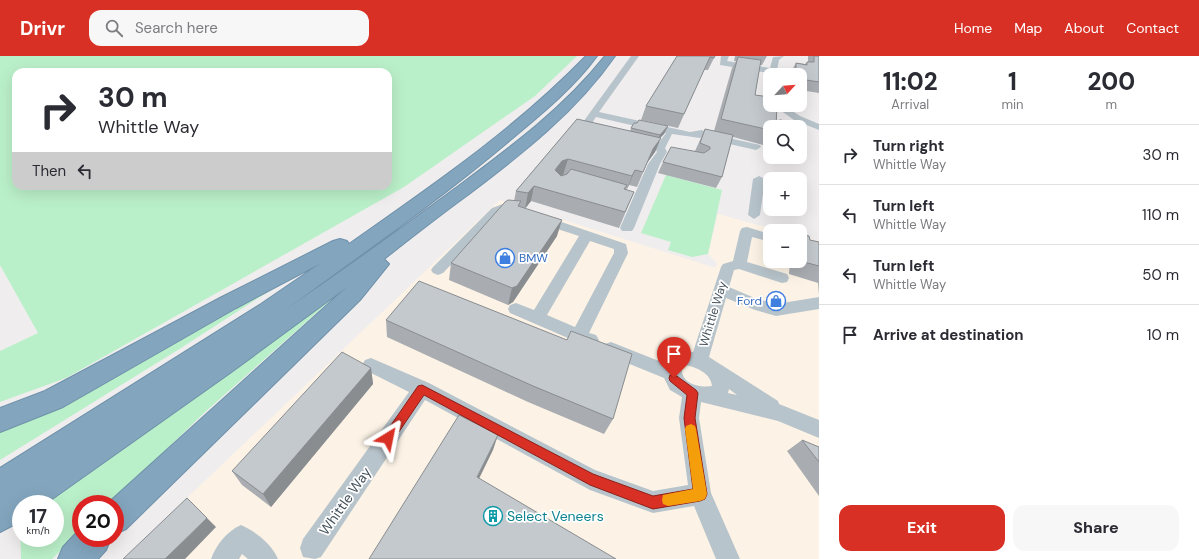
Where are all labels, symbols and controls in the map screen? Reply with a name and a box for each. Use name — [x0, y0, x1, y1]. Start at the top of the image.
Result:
search box — [89, 10, 369, 46]
text: Drivr — [20, 16, 65, 41]
icon: search — [103, 17, 125, 39]
text: Search here — [135, 18, 218, 38]
text: Home — [954, 19, 992, 37]
text: Map — [1014, 19, 1042, 37]
text: About — [1064, 19, 1104, 37]
text: Contact — [1126, 19, 1179, 37]
text: 11:02 — [883, 66, 938, 97]
text: 1 — [1008, 66, 1017, 97]
text: 200 — [1087, 66, 1135, 97]
north arrow — [763, 68, 807, 112]
map controls — [763, 68, 807, 268]
text: 30 m — [98, 79, 168, 116]
icon: right — [32, 84, 84, 136]
text: Arrival — [891, 96, 929, 113]
text: min — [1001, 96, 1024, 113]
text: m — [1105, 96, 1117, 113]
text: Whittle Way — [98, 115, 199, 139]
button: search — [763, 120, 807, 164]
text: Turn right — [873, 136, 944, 156]
icon: right — [839, 144, 861, 166]
text: 30 m — [1143, 145, 1179, 165]
text: Whittle Way — [873, 156, 946, 173]
icon: left — [74, 160, 96, 182]
text: Then — [32, 161, 66, 181]
button: + — [763, 172, 807, 216]
text: Turn left — [873, 196, 934, 216]
icon: left — [839, 204, 861, 226]
text: 110 m — [1142, 205, 1179, 225]
text: Whittle Way — [873, 216, 946, 233]
button: − — [763, 224, 807, 268]
shop icon: BMW — [494, 247, 516, 269]
place label: BMW — [519, 250, 548, 266]
text: Turn left — [873, 256, 934, 276]
icon: left — [839, 264, 861, 286]
text: 50 m — [1142, 265, 1179, 285]
text: Whittle Way — [873, 276, 946, 293]
street label: Whittle Way — [695, 279, 731, 349]
shop icon: Ford — [765, 290, 787, 312]
place label: Ford — [737, 293, 762, 309]
icon: arrive — [839, 324, 861, 346]
text: Arrive at destination — [873, 325, 1024, 345]
text: 10 m — [1147, 325, 1179, 345]
pin — [657, 337, 691, 378]
icon: arrive — [663, 343, 685, 365]
position arrow — [367, 417, 409, 459]
street label: Whittle Way — [315, 463, 375, 538]
speed limit sign: 20 — [72, 495, 124, 547]
text: 17 — [29, 503, 47, 529]
building icon: Select Veneers — [482, 505, 504, 527]
button: Exit — [839, 505, 1005, 551]
button: Share — [1013, 505, 1179, 551]
place label: Select Veneers — [507, 507, 604, 525]
text: km/h — [26, 524, 50, 537]

